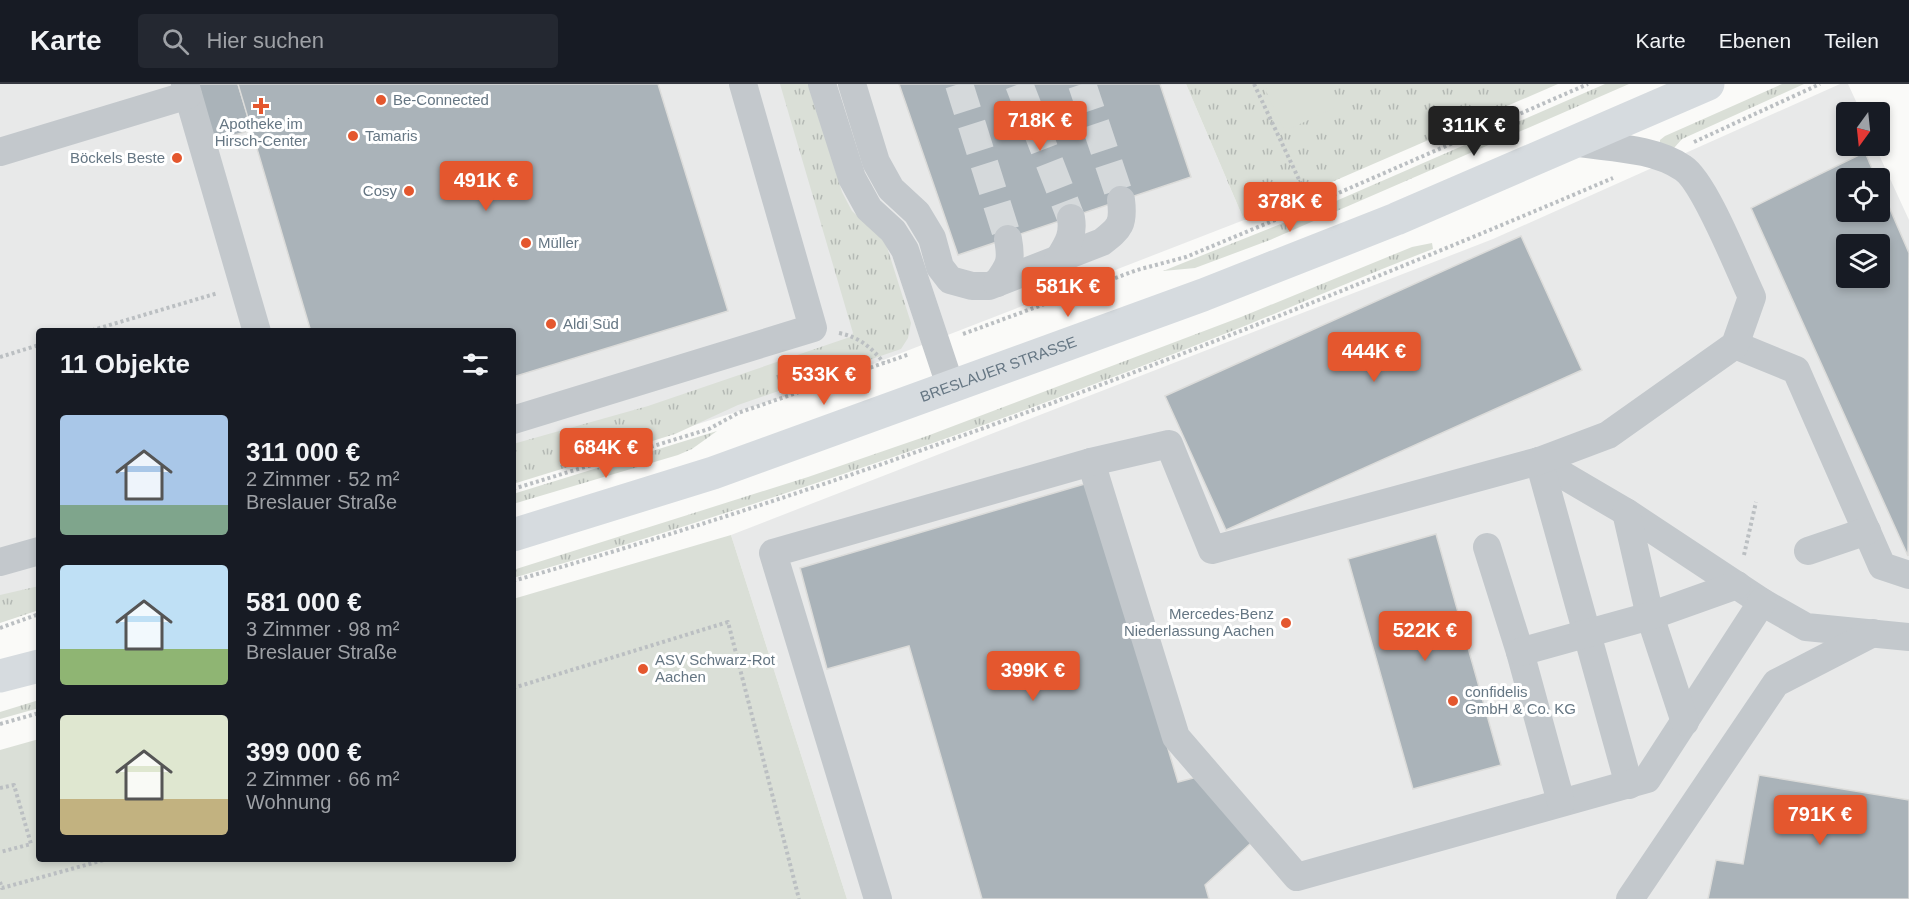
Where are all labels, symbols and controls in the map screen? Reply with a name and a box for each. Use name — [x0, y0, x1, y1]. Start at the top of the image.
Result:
search box — [138, 14, 558, 68]
text: Karte — [30, 25, 102, 56]
icon: search — [159, 25, 192, 58]
text: Hier suchen — [207, 28, 324, 53]
text: Karte — [1636, 29, 1686, 52]
text: Ebenen — [1719, 29, 1791, 52]
text: Teilen — [1824, 29, 1879, 52]
place label: Be-Connected — [393, 91, 489, 108]
marker: Be-Connected — [374, 93, 388, 107]
marker: Apotheke im Hirsch-Center — [254, 99, 268, 113]
pin: 718K € — [991, 101, 1089, 152]
north arrow — [1836, 102, 1890, 156]
map controls — [1836, 102, 1890, 288]
pin: 311K € — [1425, 106, 1523, 157]
text: 718K € — [1008, 109, 1072, 131]
text: 311K € — [1442, 114, 1506, 136]
place label: Apotheke im Hirsch-Center — [215, 115, 307, 149]
place label: Tamaris — [365, 127, 418, 144]
marker: Tamaris — [346, 129, 360, 143]
place label: Böckels Beste — [70, 149, 165, 166]
marker: Böckels Beste — [170, 151, 184, 165]
pin: 491K € — [437, 161, 535, 212]
button: locate — [1836, 168, 1890, 222]
text: 491K € — [454, 169, 518, 191]
place label: Cosy — [363, 182, 397, 199]
pin: 378K € — [1241, 182, 1339, 233]
marker: Cosy — [402, 184, 416, 198]
text: 378K € — [1258, 190, 1322, 212]
place label: Müller — [538, 234, 579, 251]
button: layers — [1836, 234, 1890, 288]
marker: Müller — [519, 236, 533, 250]
pin: 581K € — [1019, 267, 1117, 318]
text: 581K € — [1036, 275, 1100, 297]
place label: Aldi Süd — [563, 315, 619, 332]
marker: Aldi Süd — [544, 317, 558, 331]
pin: 444K € — [1325, 332, 1423, 383]
street label: BRESLAUER STRASSE — [918, 333, 1079, 405]
text: 444K € — [1342, 340, 1406, 362]
icon: filters — [459, 348, 492, 381]
text: 11 Objekte — [60, 349, 190, 379]
pin: 533K € — [775, 355, 873, 406]
text: 533K € — [792, 363, 856, 385]
pin: 684K € — [557, 428, 655, 479]
text: 684K € — [574, 436, 638, 458]
text: 311 000 € — [246, 437, 360, 467]
icon: home — [108, 439, 180, 511]
text: 2 Zimmer · 52 m² — [246, 468, 399, 490]
text: Breslauer Straße — [246, 491, 397, 513]
text: 581 000 € — [246, 587, 362, 617]
icon: home — [108, 589, 180, 661]
place label: Mercedes-Benz Niederlassung Aachen — [1124, 605, 1274, 639]
pin: 522K € — [1376, 611, 1474, 662]
marker: Mercedes-Benz Niederlassung Aachen — [1279, 616, 1293, 630]
text: 3 Zimmer · 98 m² — [246, 618, 399, 640]
text: 522K € — [1393, 619, 1457, 641]
text: Breslauer Straße — [246, 641, 397, 663]
place label: ASV Schwarz-Rot Aachen — [655, 651, 776, 685]
pin: 399K € — [984, 651, 1082, 702]
text: 399K € — [1001, 659, 1065, 681]
marker: ASV Schwarz-Rot Aachen — [636, 662, 650, 676]
place label: confidelis GmbH & Co. KG — [1465, 683, 1576, 717]
marker: confidelis GmbH & Co. KG — [1446, 694, 1460, 708]
text: 399 000 € — [246, 737, 362, 767]
icon: home — [108, 739, 180, 811]
text: 2 Zimmer · 66 m² — [246, 768, 399, 790]
text: Wohnung — [246, 791, 331, 813]
pin: 791K € — [1771, 795, 1869, 846]
text: 791K € — [1788, 803, 1852, 825]

